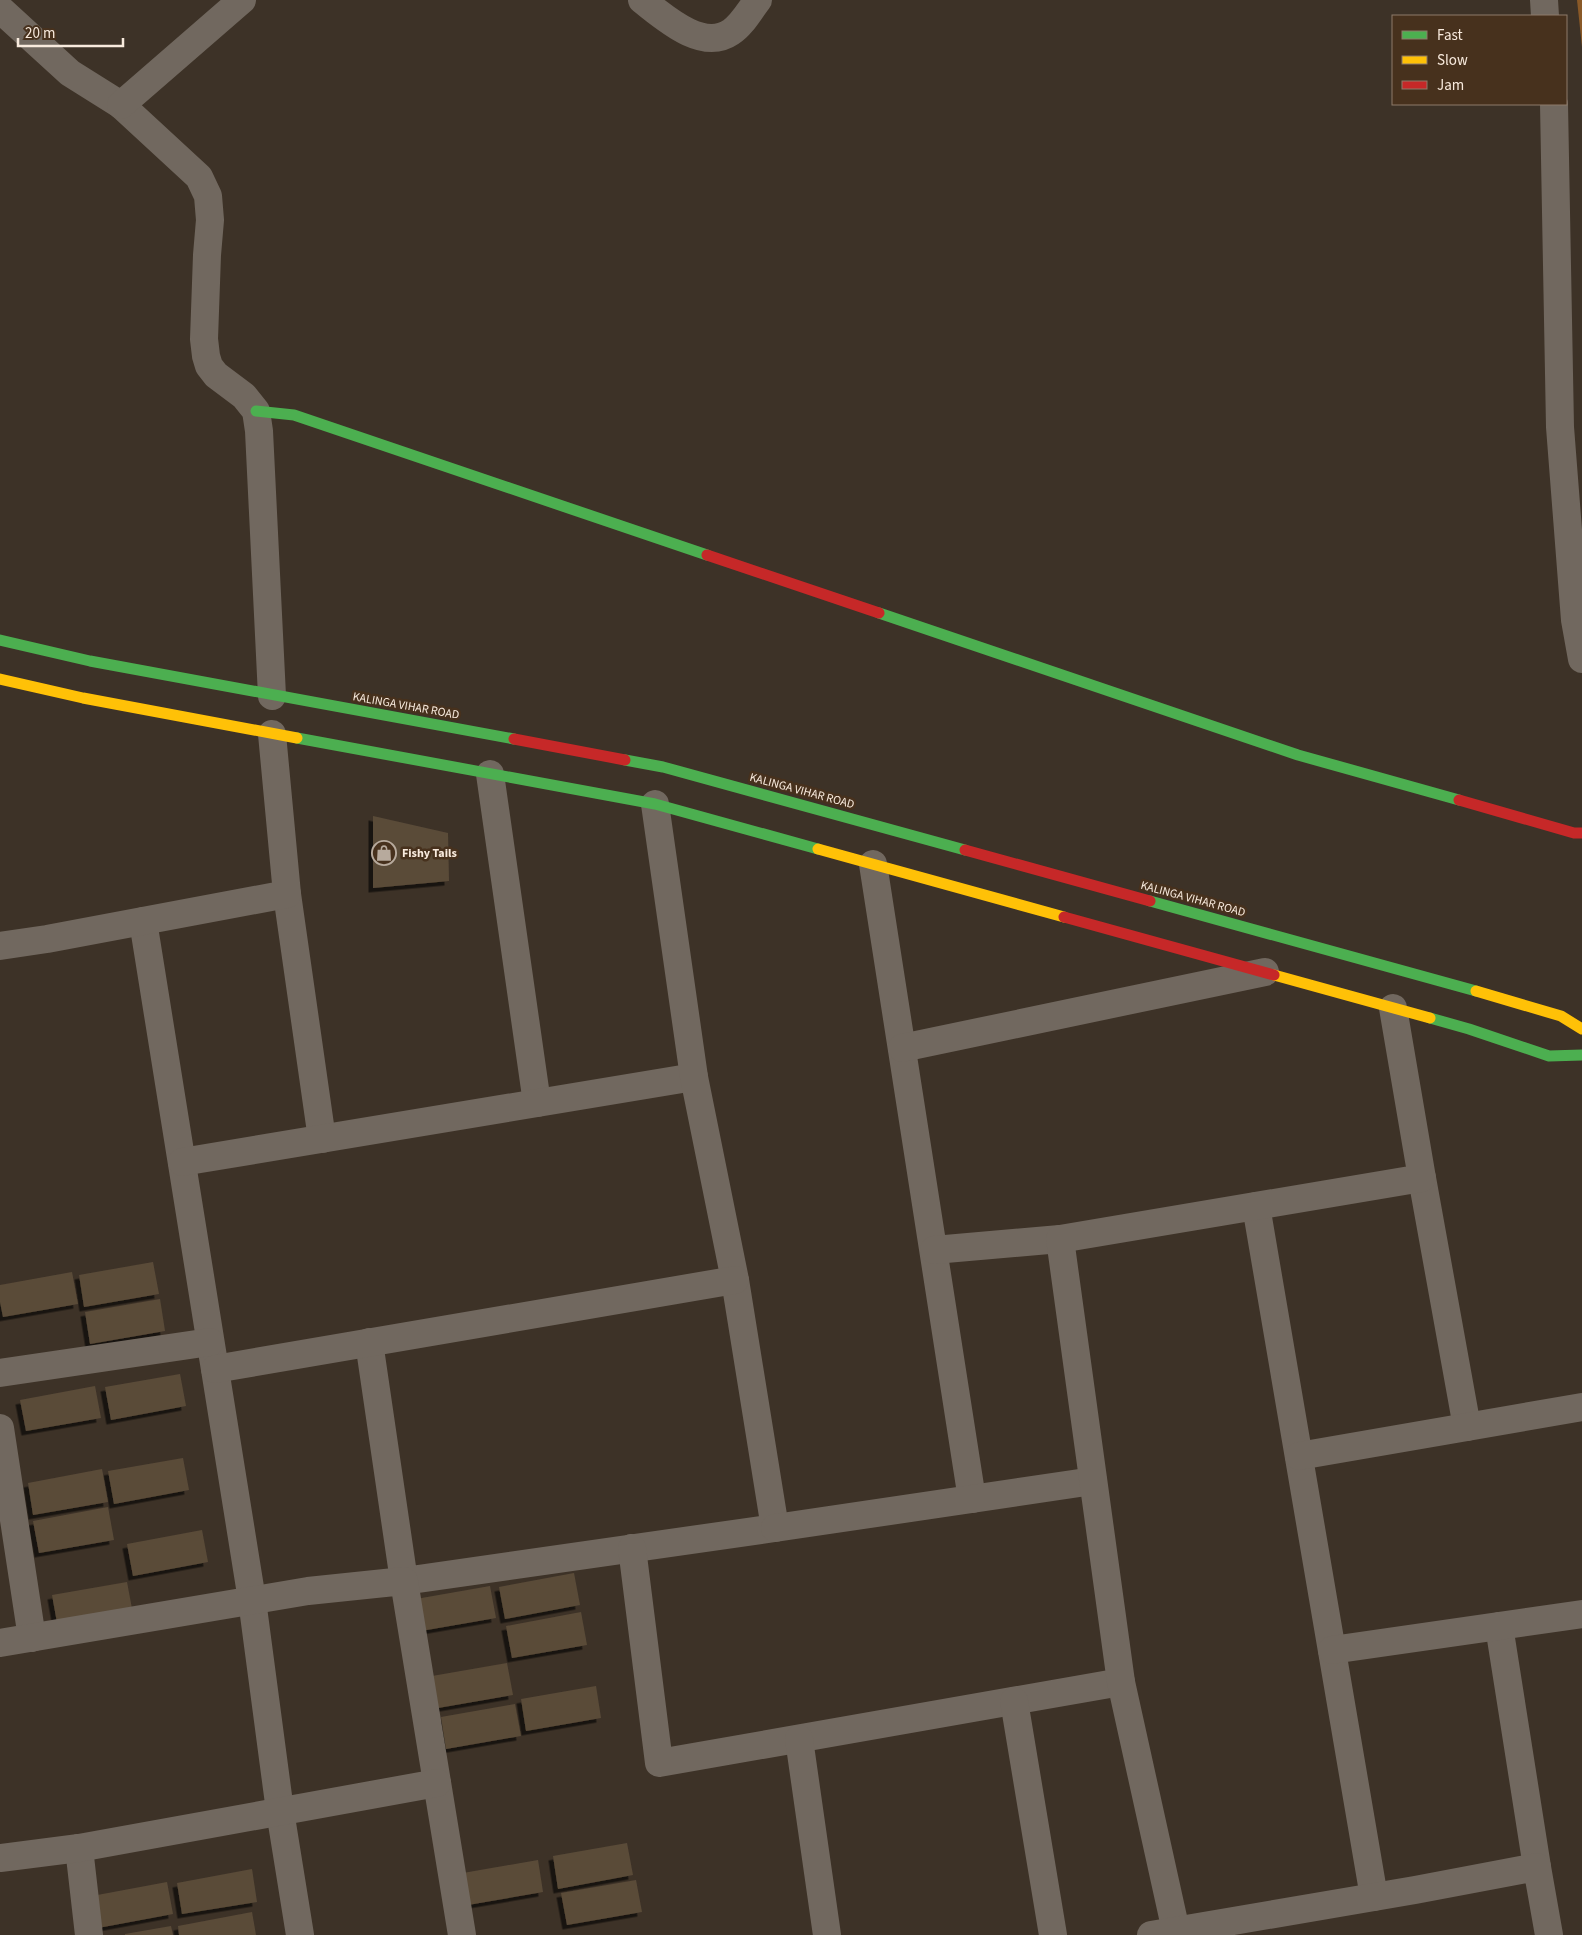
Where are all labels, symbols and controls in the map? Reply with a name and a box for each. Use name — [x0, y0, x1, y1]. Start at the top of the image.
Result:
scale bar — [18, 15, 122, 47]
legend — [1392, 15, 1567, 105]
text: 20 m — [25, 23, 55, 44]
text: Fast — [1437, 25, 1463, 46]
text: Slow — [1437, 50, 1468, 71]
text: Jam — [1437, 75, 1464, 96]
street label: KALINGA VIHAR ROAD — [351, 688, 461, 724]
street label: KALINGA VIHAR ROAD — [748, 769, 856, 813]
shop icon: Fishy Tails — [371, 840, 397, 866]
place label: Fishy Tails — [402, 845, 457, 862]
street label: KALINGA VIHAR ROAD — [1139, 877, 1247, 921]

